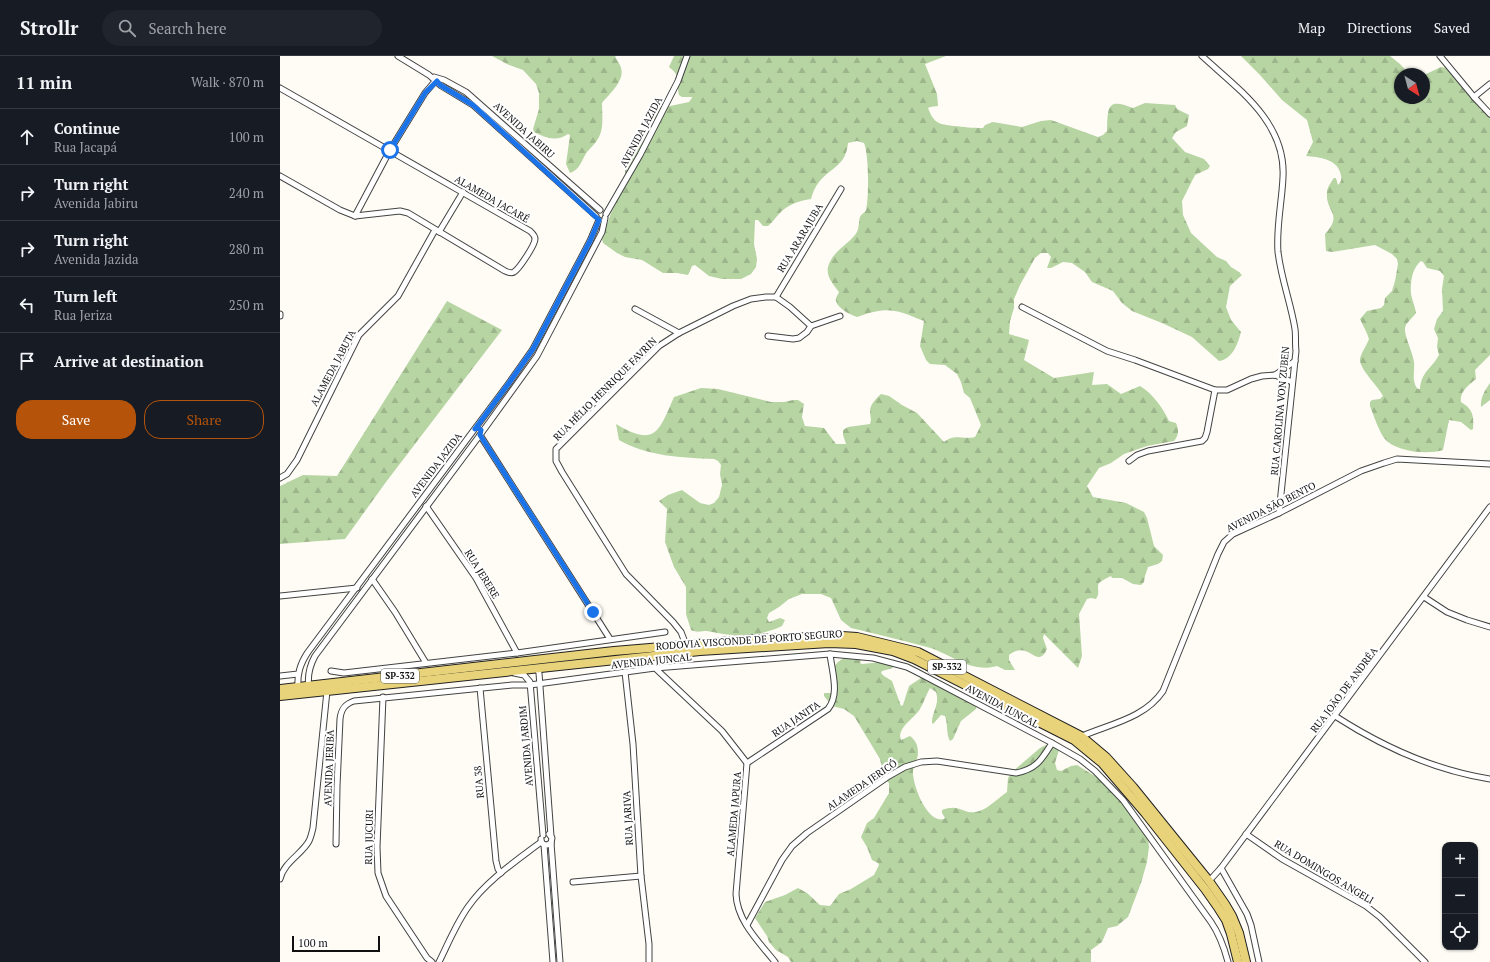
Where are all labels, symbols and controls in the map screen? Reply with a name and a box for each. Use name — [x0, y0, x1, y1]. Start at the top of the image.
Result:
search box — [102, 10, 382, 46]
text: Strollr — [20, 15, 78, 40]
icon: search — [116, 17, 138, 39]
text: Search here — [148, 18, 226, 38]
text: Map — [1298, 18, 1325, 37]
text: Directions — [1347, 18, 1412, 37]
text: Saved — [1434, 18, 1470, 37]
north arrow — [1394, 68, 1430, 104]
text: 11 min — [16, 71, 72, 94]
text: Walk · 870 m — [191, 73, 264, 91]
street label: AVENIDA JAZIDA — [617, 94, 665, 169]
street label: AVENIDA JABIRU — [491, 99, 558, 161]
text: Continue — [54, 118, 120, 138]
icon: ahead — [16, 126, 38, 148]
text: 100 m — [229, 128, 264, 146]
text: Rua Jacapá — [54, 138, 117, 156]
route start — [381, 141, 399, 159]
street label: ALAMEDA JACARÉ — [452, 172, 532, 226]
text: Turn right — [54, 174, 129, 194]
icon: right — [16, 182, 38, 204]
text: 240 m — [229, 184, 264, 202]
text: Avenida Jabiru — [54, 194, 138, 212]
street label: RUA ARARAJUBA — [774, 201, 826, 275]
text: Turn right — [54, 230, 129, 250]
icon: right — [16, 238, 38, 260]
text: 280 m — [229, 240, 264, 258]
text: Avenida Jazida — [54, 250, 138, 268]
text: Turn left — [54, 286, 118, 306]
icon: left — [16, 294, 38, 316]
text: 250 m — [229, 296, 264, 314]
text: Rua Jeriza — [54, 306, 112, 324]
street label: ALAMEDA JABUTA — [307, 327, 359, 408]
street label: RUA HÉLIO HENRIQUE FAVRIN — [550, 334, 660, 444]
street label: RUA CAROLINA VON ZUBEN — [1268, 345, 1292, 476]
icon: arrive — [16, 350, 38, 372]
text: Arrive at destination — [54, 351, 204, 371]
button: Save — [16, 400, 136, 439]
button: Share — [144, 400, 264, 439]
street label: AVENIDA JAZIDA — [407, 430, 465, 500]
street label: AVENIDA SÃO BENTO — [1224, 479, 1318, 535]
street label: RUA JERERE — [462, 547, 502, 601]
route end — [584, 603, 602, 621]
street label: RODOVIA VISCONDE DE PORTO SEGURO — [655, 627, 843, 653]
street label: RUA JOÃO DE ANDRÉA — [1308, 644, 1381, 735]
street label: AVENIDA JUNCAL — [610, 650, 692, 672]
road number: SP-332 — [928, 660, 966, 674]
road number: SP-332 — [381, 669, 419, 683]
street label: AVENIDA JUNCAL — [963, 681, 1041, 731]
street label: RUA JANITA — [769, 698, 823, 740]
street label: AVENIDA JARDIM — [516, 705, 536, 787]
street label: AVENIDA JERIBA — [321, 729, 337, 807]
street label: ALAMEDA JERICÓ — [824, 757, 900, 813]
street label: RUA 38 — [471, 765, 487, 799]
street label: ALAMEDA JAPURA — [724, 771, 744, 857]
street label: RUA JARIVA — [620, 790, 636, 846]
street label: RUA JUCURI — [362, 809, 376, 865]
street label: RUA DOMINGOS ANGELI — [1272, 837, 1377, 907]
map controls — [1442, 842, 1478, 950]
button: + — [1442, 842, 1478, 878]
button: − — [1442, 878, 1478, 914]
button: locate — [1442, 914, 1478, 950]
scale bar — [292, 934, 380, 953]
text: 100 m — [298, 936, 328, 950]

